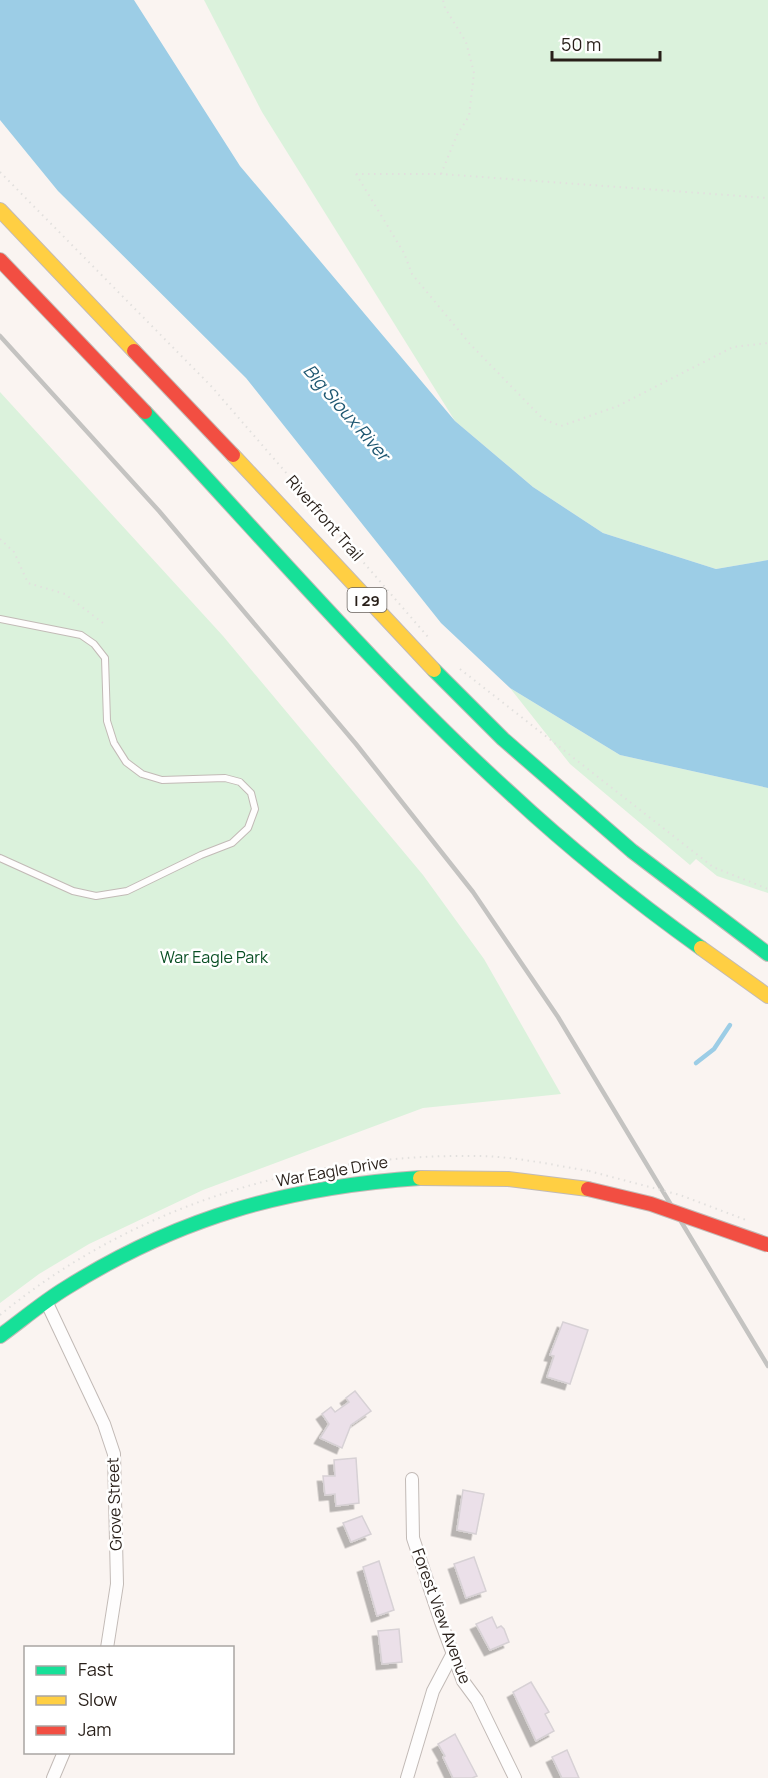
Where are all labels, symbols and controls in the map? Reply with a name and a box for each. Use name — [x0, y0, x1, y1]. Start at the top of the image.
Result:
scale bar — [552, 24, 660, 62]
text: 50 m — [561, 32, 601, 56]
water label: Big Sioux River — [298, 359, 397, 467]
street label: Riverfront Trail — [282, 470, 368, 566]
road number: I 29 — [348, 588, 386, 612]
park label: War Eagle Park — [160, 946, 269, 968]
street label: War Eagle Drive — [274, 1150, 390, 1192]
street label: Grove Street — [101, 1457, 127, 1551]
street label: Forest View Avenue — [407, 1545, 477, 1687]
legend — [24, 1646, 234, 1754]
text: Fast — [78, 1657, 113, 1681]
text: Slow — [78, 1687, 118, 1711]
text: Jam — [78, 1717, 112, 1741]

